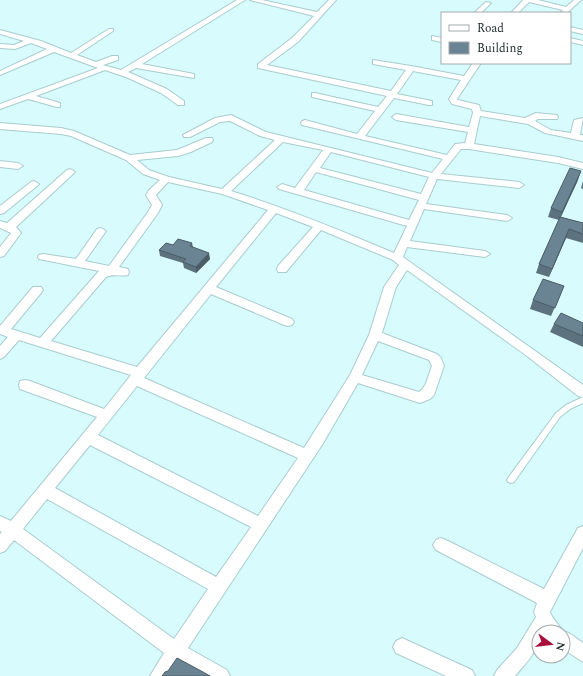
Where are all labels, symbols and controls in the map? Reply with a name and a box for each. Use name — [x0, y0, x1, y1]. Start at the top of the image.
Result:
legend — [441, 12, 571, 64]
text: Road — [477, 19, 504, 38]
text: Building — [477, 39, 523, 58]
north arrow — [531, 624, 571, 664]
text: N — [551, 640, 570, 653]

